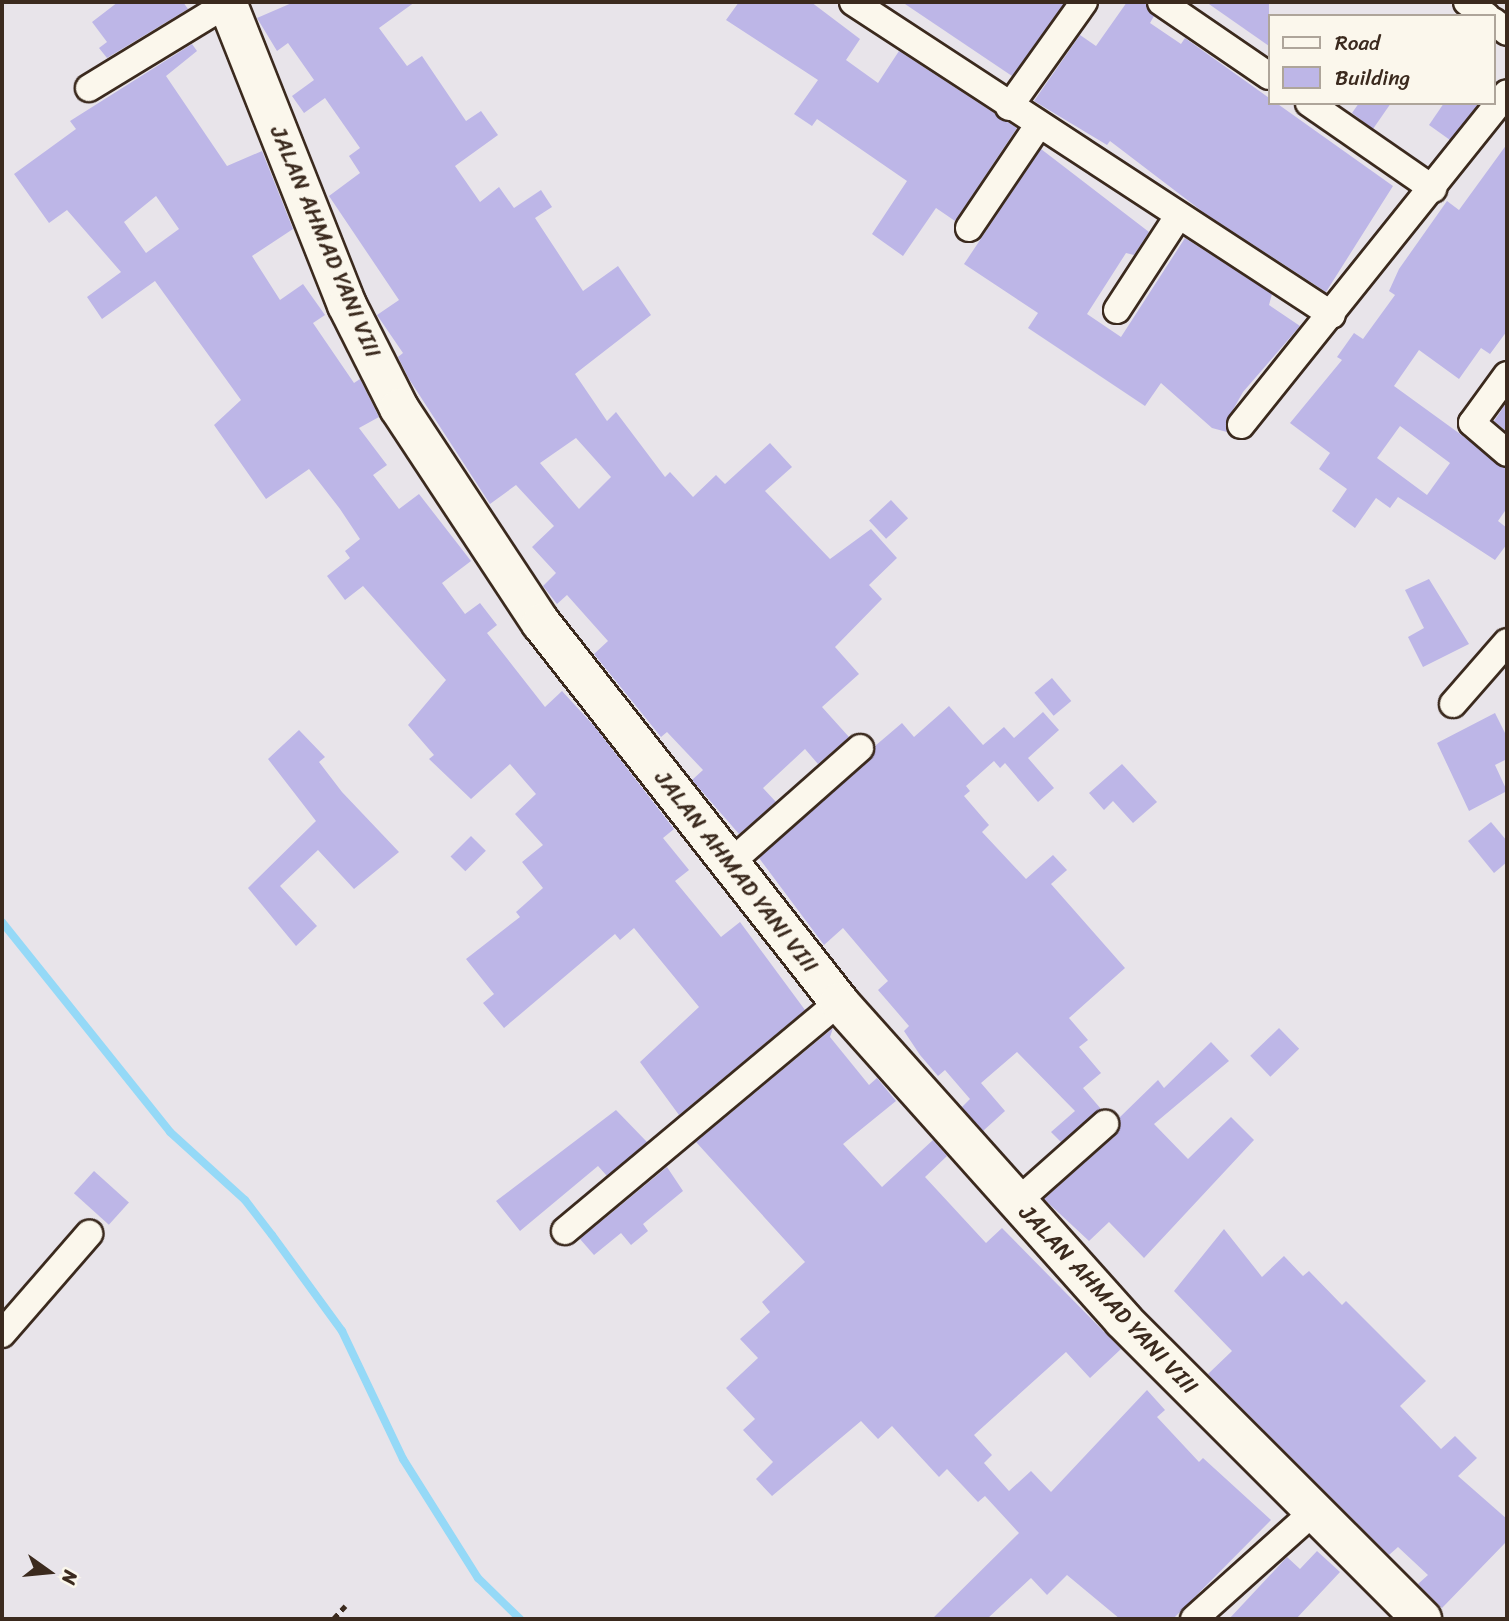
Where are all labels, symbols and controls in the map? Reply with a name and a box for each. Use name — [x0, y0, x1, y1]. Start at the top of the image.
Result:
legend — [1268, 14, 1495, 105]
text: Road — [1335, 24, 1380, 62]
text: Building — [1335, 59, 1410, 97]
street label: JALAN AHMAD YANI VIII — [264, 122, 386, 362]
street label: JALAN AHMAD YANI VIII — [648, 765, 824, 979]
street label: JALAN AHMAD YANI VIII — [1013, 1199, 1203, 1401]
north arrow — [14, 1537, 84, 1607]
text: N — [52, 1567, 87, 1588]

